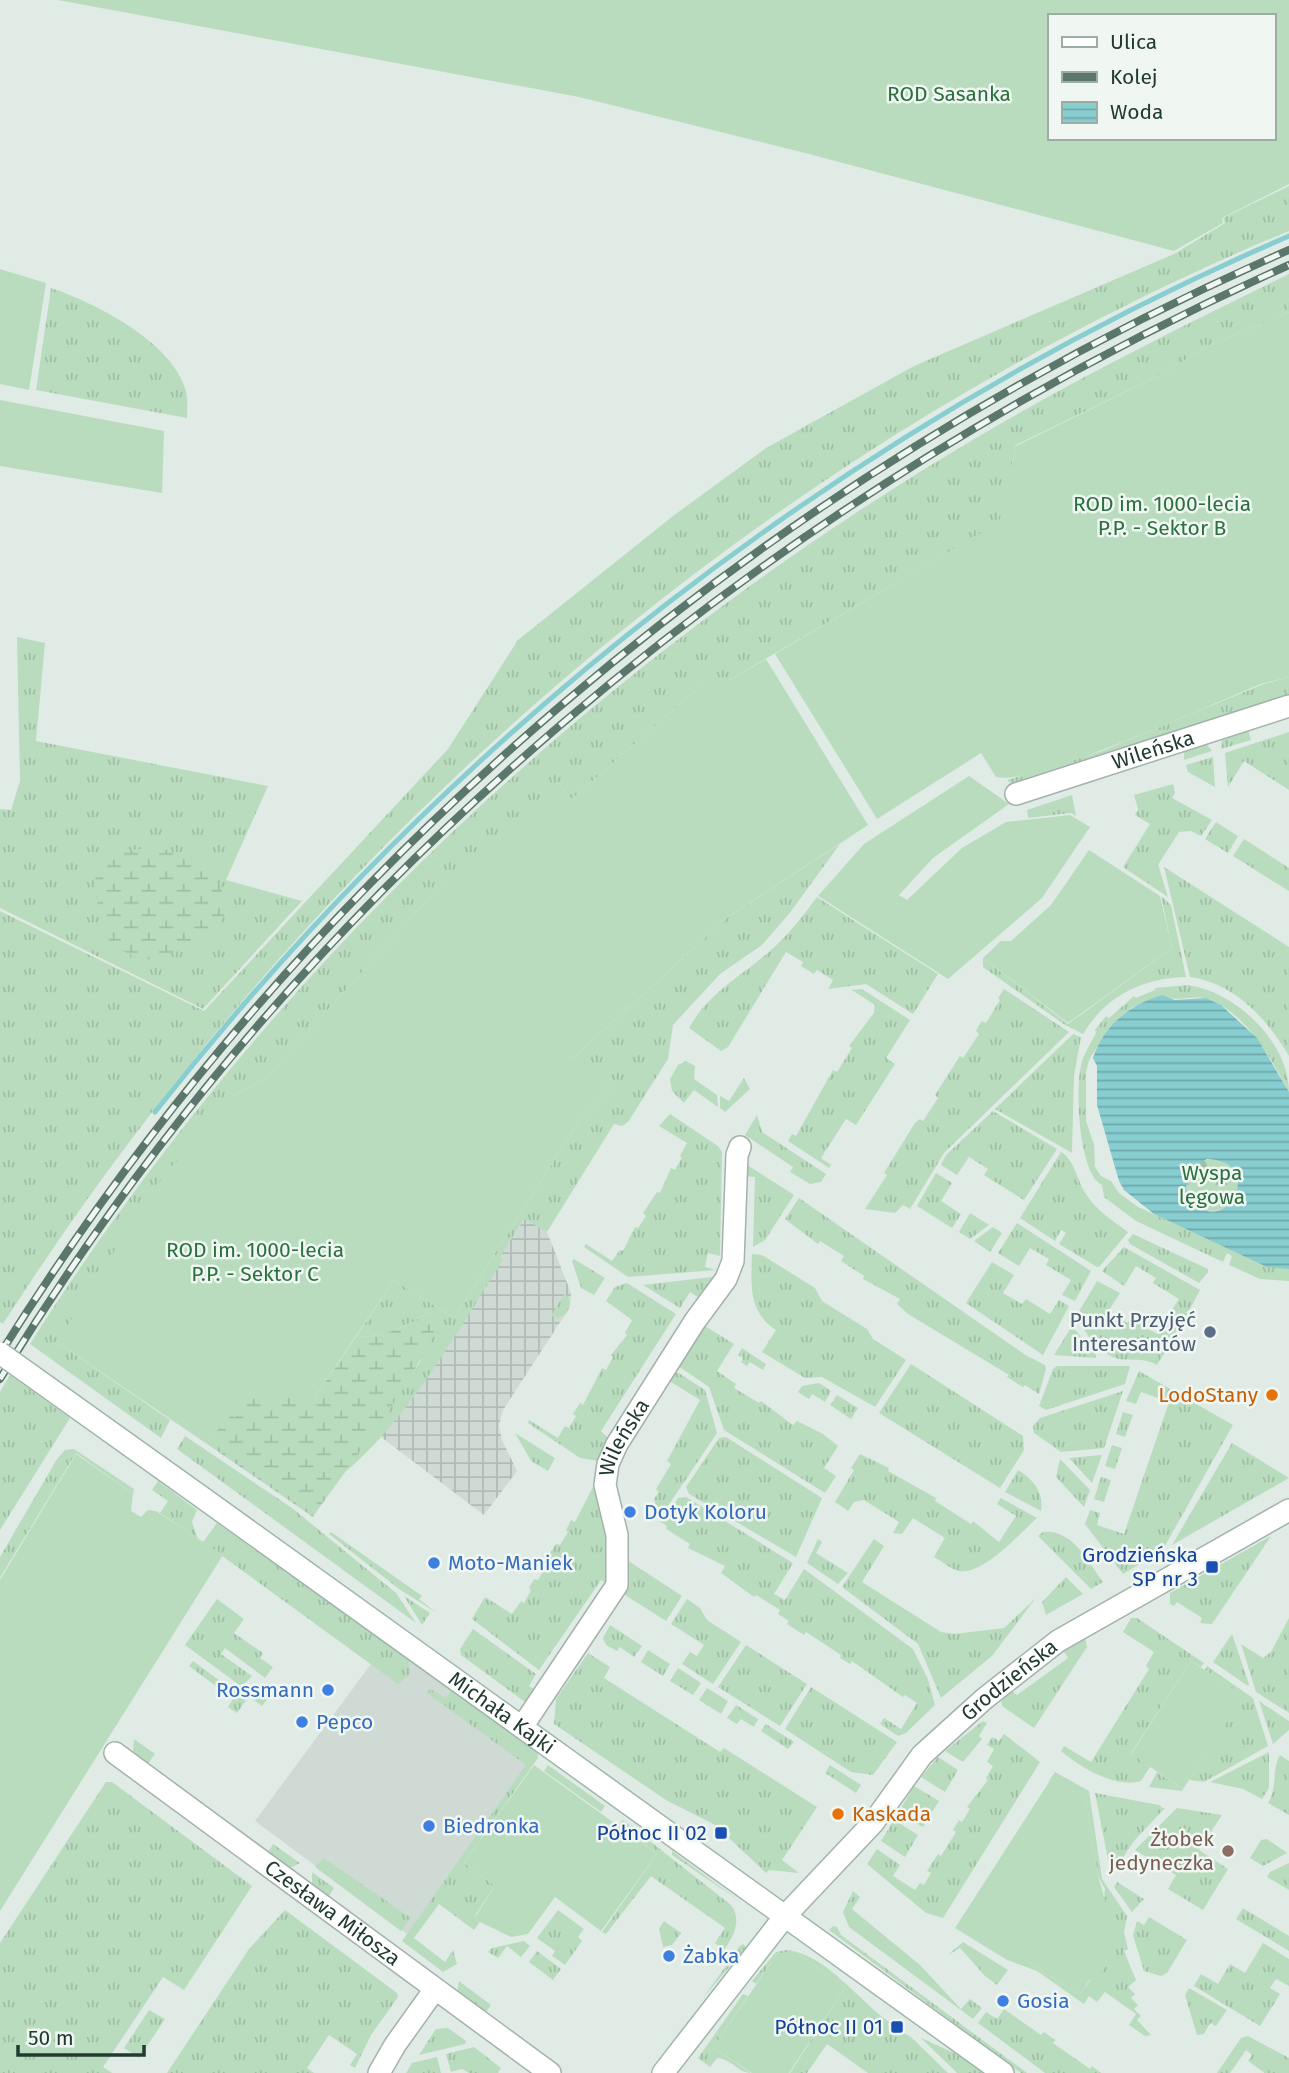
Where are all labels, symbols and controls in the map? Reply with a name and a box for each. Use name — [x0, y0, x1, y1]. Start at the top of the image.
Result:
legend — [1048, 14, 1275, 140]
text: Ulica — [1110, 29, 1157, 55]
text: Kolej — [1110, 64, 1158, 90]
park label: ROD Sasanka — [887, 81, 1011, 107]
text: Woda — [1110, 99, 1163, 125]
park label: ROD im. 1000-lecia P.P. - Sektor B — [1073, 491, 1251, 541]
street label: Wileńska — [1109, 724, 1197, 775]
park label: Wyspa lęgowa — [1179, 1160, 1245, 1210]
park label: ROD im. 1000-lecia P.P. - Sektor C — [166, 1237, 344, 1287]
place label: Punkt Przyjęć Interesantów — [1069, 1307, 1196, 1357]
marker: Punkt Przyjęć Interesantów — [1202, 1324, 1218, 1340]
place label: LodoStany — [1158, 1382, 1259, 1408]
marker: LodoStany — [1264, 1387, 1280, 1403]
street label: Wileńska — [593, 1394, 655, 1478]
place label: Dotyk Koloru — [644, 1499, 767, 1525]
marker: Dotyk Koloru — [622, 1504, 638, 1520]
place label: Grodzieńska SP nr 3 — [1082, 1542, 1198, 1592]
place label: Moto-Maniek — [448, 1550, 573, 1576]
marker: Moto-Maniek — [426, 1555, 442, 1571]
marker: Grodzieńska SP nr 3 — [1204, 1559, 1220, 1575]
street label: Grodzieńska — [956, 1633, 1063, 1726]
street label: Michała Kajki — [443, 1666, 560, 1760]
place label: Rossmann — [216, 1677, 314, 1703]
marker: Rossmann — [320, 1682, 336, 1698]
place label: Pepco — [316, 1709, 373, 1735]
marker: Pepco — [294, 1714, 310, 1730]
place label: Kaskada — [852, 1801, 931, 1827]
marker: Kaskada — [830, 1806, 846, 1822]
place label: Biedronka — [443, 1813, 540, 1839]
marker: Biedronka — [421, 1818, 437, 1834]
place label: Północ II 02 — [597, 1820, 707, 1846]
marker: Północ II 02 — [713, 1825, 729, 1841]
place label: Żłobek jedyneczka — [1108, 1826, 1214, 1876]
marker: Żłobek jedyneczka — [1220, 1843, 1236, 1859]
street label: Czesława Miłosza — [259, 1854, 406, 1972]
place label: Żabka — [683, 1943, 739, 1969]
marker: Żabka — [661, 1948, 677, 1964]
place label: Gosia — [1017, 1988, 1070, 2014]
marker: Gosia — [995, 1993, 1011, 2009]
scale bar — [18, 2014, 144, 2058]
place label: Północ II 01 — [774, 2014, 883, 2040]
marker: Północ II 01 — [889, 2019, 905, 2035]
text: 50 m — [28, 2025, 74, 2051]

